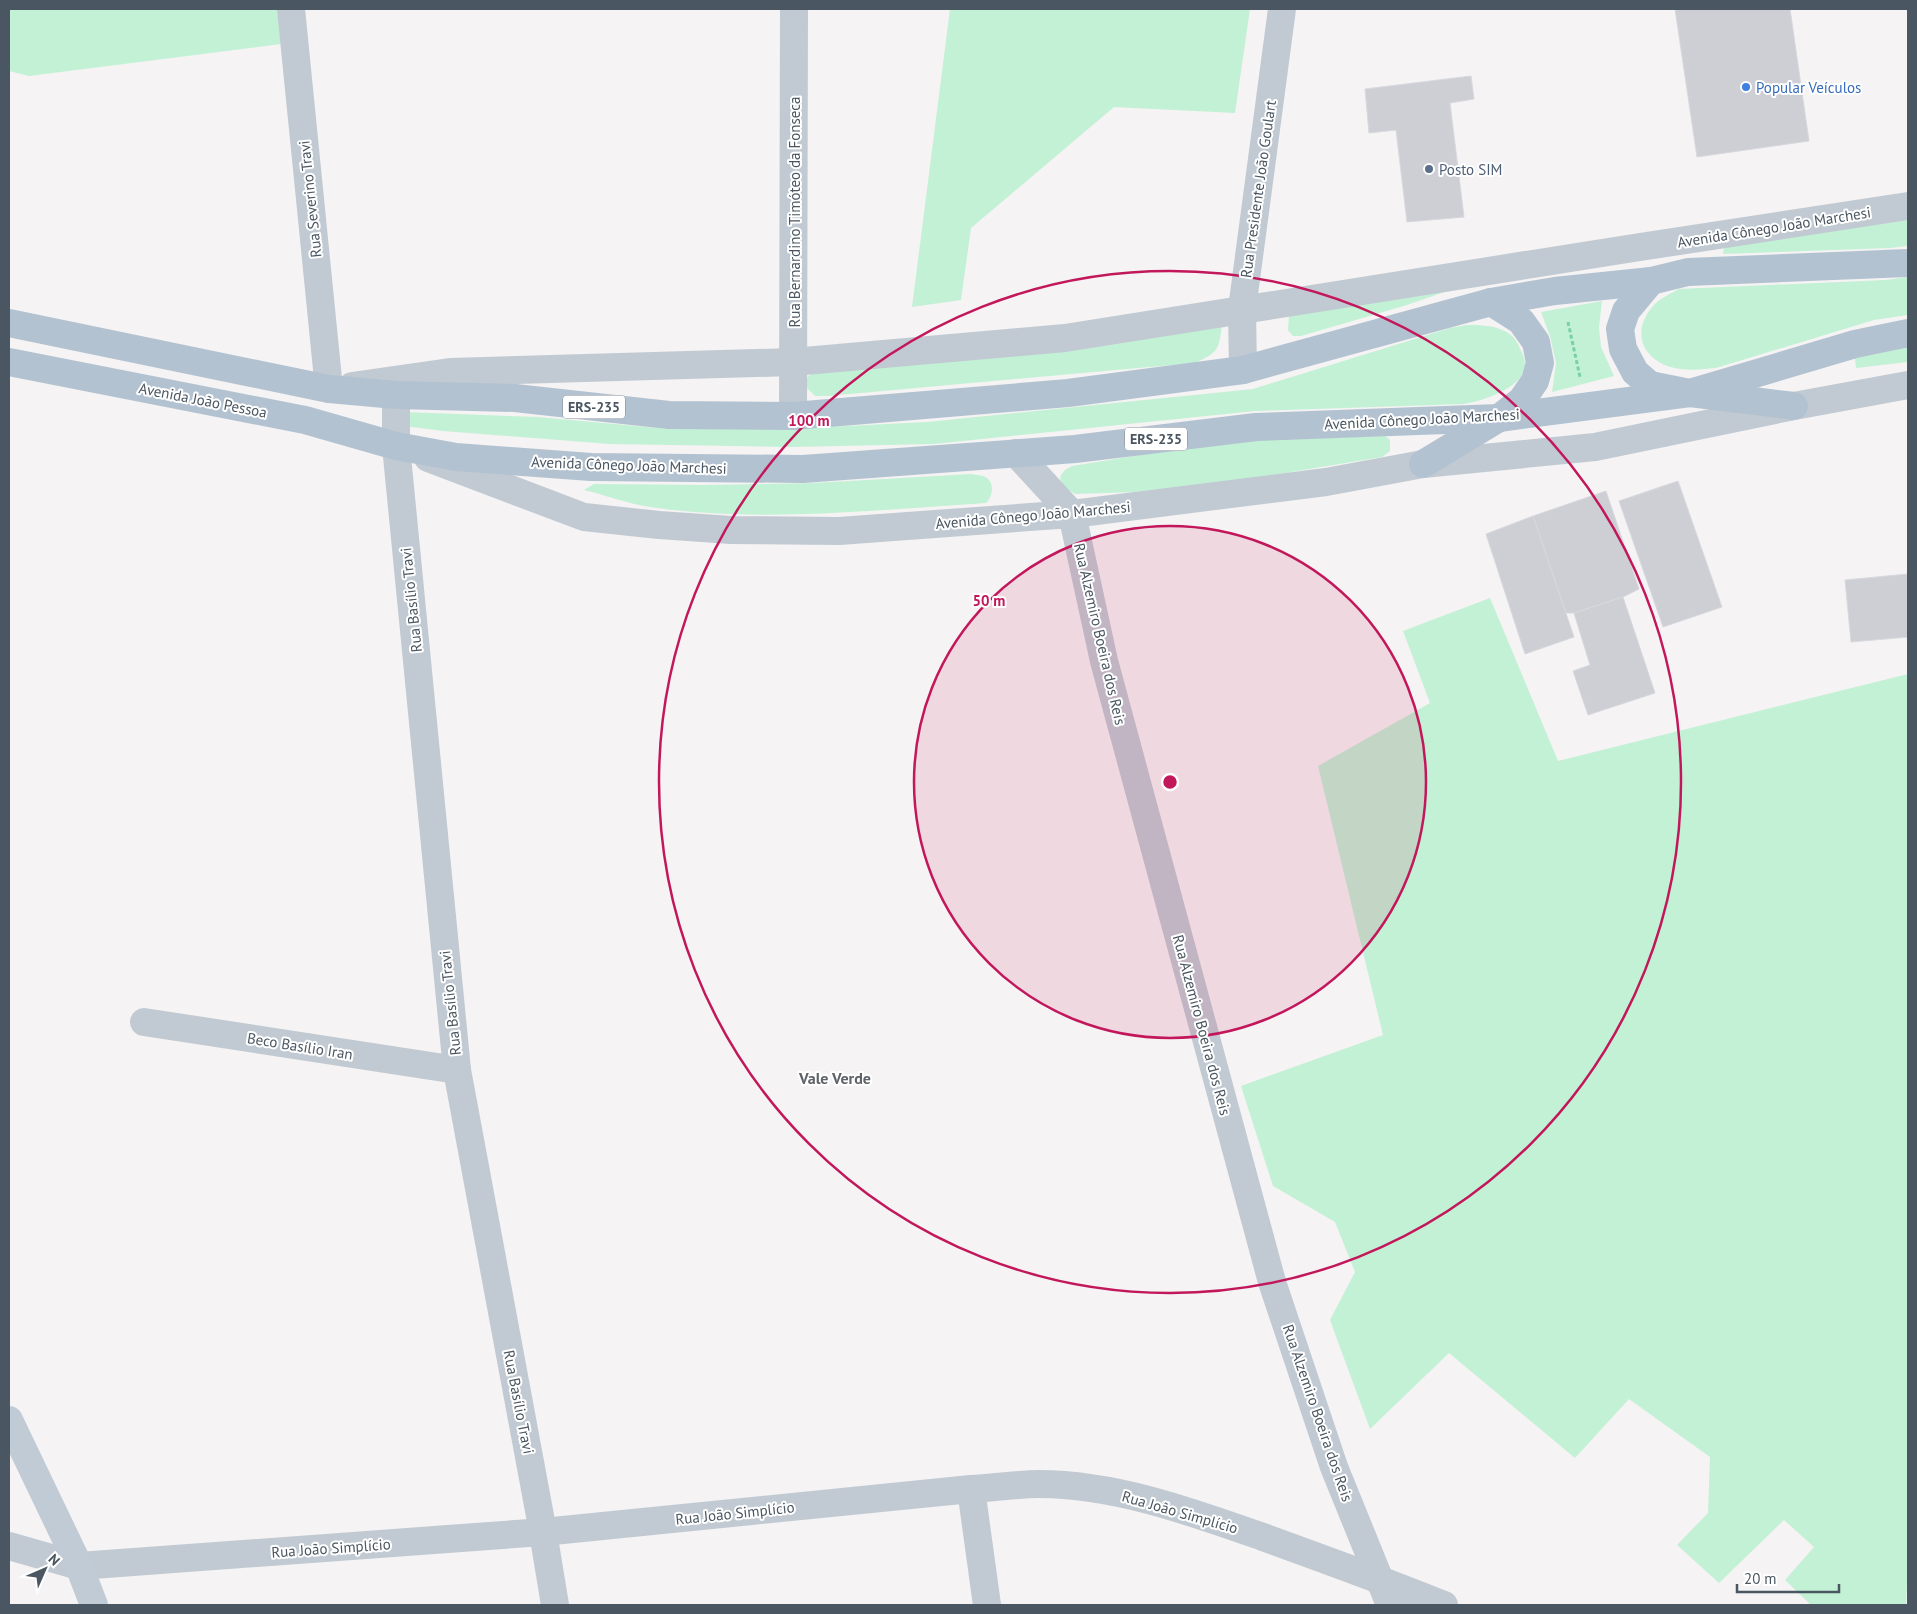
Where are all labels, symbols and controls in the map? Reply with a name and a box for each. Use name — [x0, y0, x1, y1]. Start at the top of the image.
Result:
place label: Popular Veículos — [1756, 78, 1861, 97]
marker: Popular Veículos — [1740, 81, 1752, 93]
street label: Rua Bernardino Timóteo da Fonseca — [785, 97, 804, 327]
street label: Rua Presidente João Goulart — [1236, 99, 1280, 279]
street label: Rua Severino Travi — [294, 139, 326, 259]
place label: Posto SIM — [1439, 160, 1502, 179]
marker: Posto SIM — [1423, 163, 1435, 175]
street label: Avenida Cônego João Marchesi — [1676, 202, 1872, 252]
street label: Avenida João Pessoa — [137, 378, 269, 422]
road number: ERS-235 — [563, 396, 625, 418]
street label: Avenida Cônego João Marchesi — [1324, 404, 1520, 434]
text: 100 m — [788, 411, 830, 430]
road number: ERS-235 — [1125, 428, 1187, 450]
street label: Avenida Cônego João Marchesi — [531, 452, 727, 478]
street label: Avenida Cônego João Marchesi — [935, 497, 1131, 533]
street label: Rua Alzemiro Boeira dos Reis — [1070, 541, 1130, 727]
street label: Rua Basílio Travi — [396, 547, 426, 653]
text: 50 m — [973, 591, 1005, 610]
centre of rings — [1161, 773, 1179, 791]
street label: Rua Alzemiro Boeira dos Reis — [1169, 933, 1235, 1117]
street label: Rua Basílio Travi — [435, 950, 465, 1056]
street label: Beco Basílio Iran — [246, 1028, 354, 1064]
district label: Vale Verde — [798, 1068, 871, 1088]
street label: Rua Alzemiro Boeira dos Reis — [1279, 1322, 1357, 1504]
street label: Rua Basílio Travi — [500, 1348, 538, 1456]
street label: Rua João Simplício — [1120, 1486, 1240, 1538]
street label: Rua João Simplício — [674, 1497, 796, 1529]
street label: Rua João Simplício — [271, 1534, 391, 1562]
north arrow — [20, 1544, 70, 1594]
text: N — [45, 1550, 64, 1569]
scale bar — [1737, 1562, 1840, 1594]
text: 20 m — [1744, 1569, 1777, 1588]

